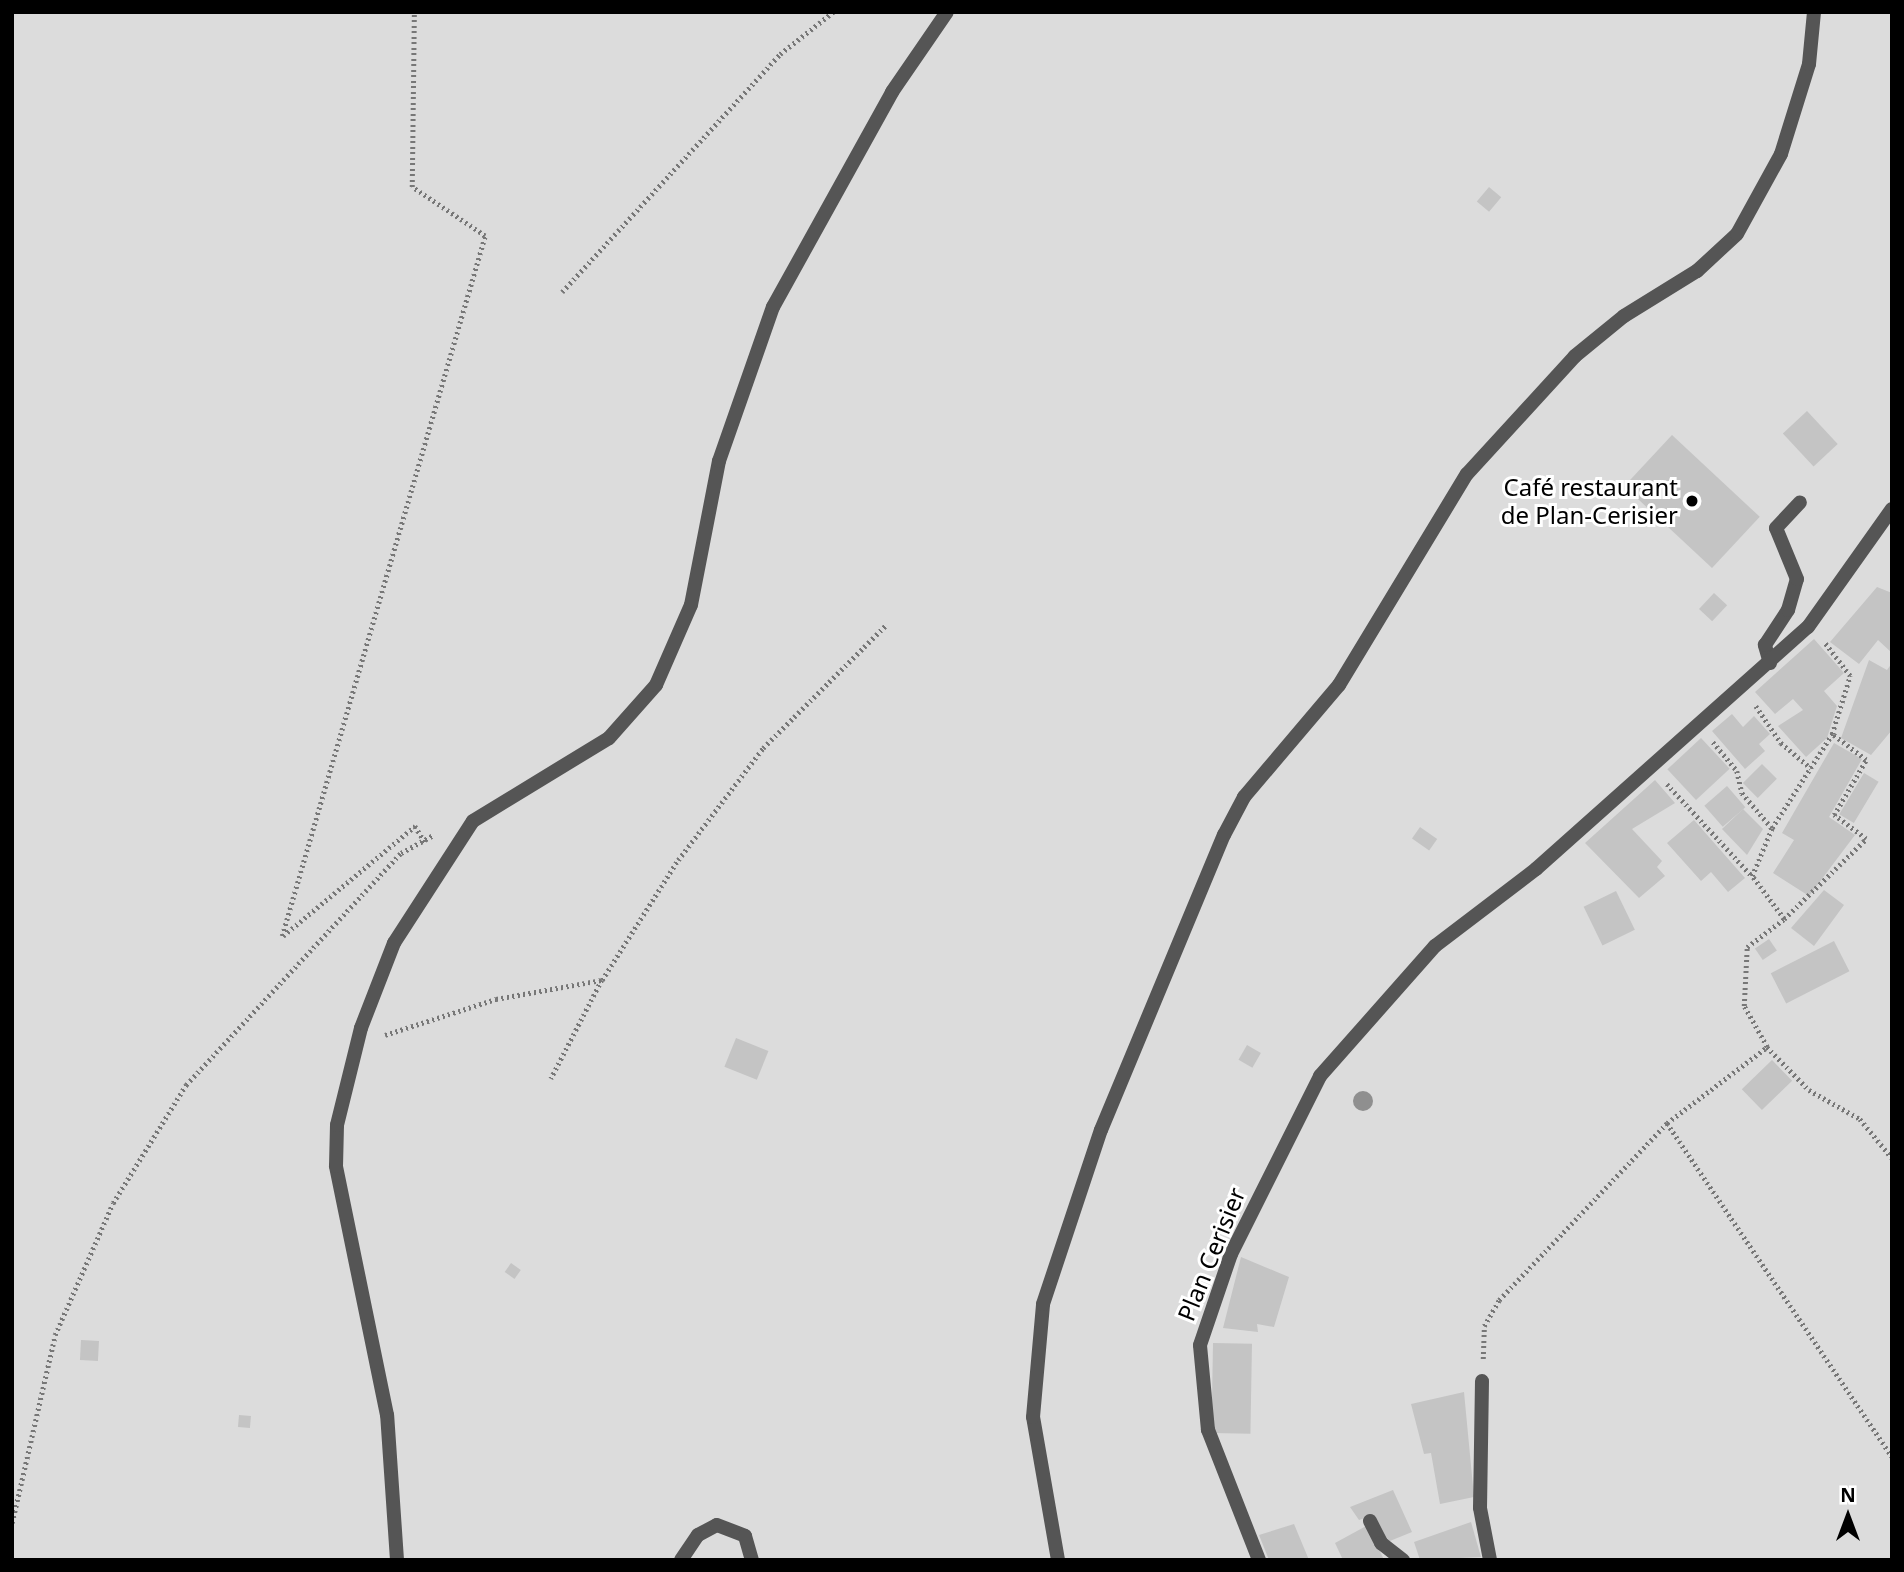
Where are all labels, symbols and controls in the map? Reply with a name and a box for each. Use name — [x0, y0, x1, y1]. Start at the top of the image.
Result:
place label: Café restaurant de Plan-Cerisier — [1501, 473, 1678, 529]
marker: Café restaurant de Plan-Cerisier — [1684, 493, 1700, 509]
street label: Plan Cerisier — [1171, 1183, 1251, 1325]
north arrow — [1813, 1481, 1883, 1551]
text: N — [1840, 1482, 1856, 1508]

